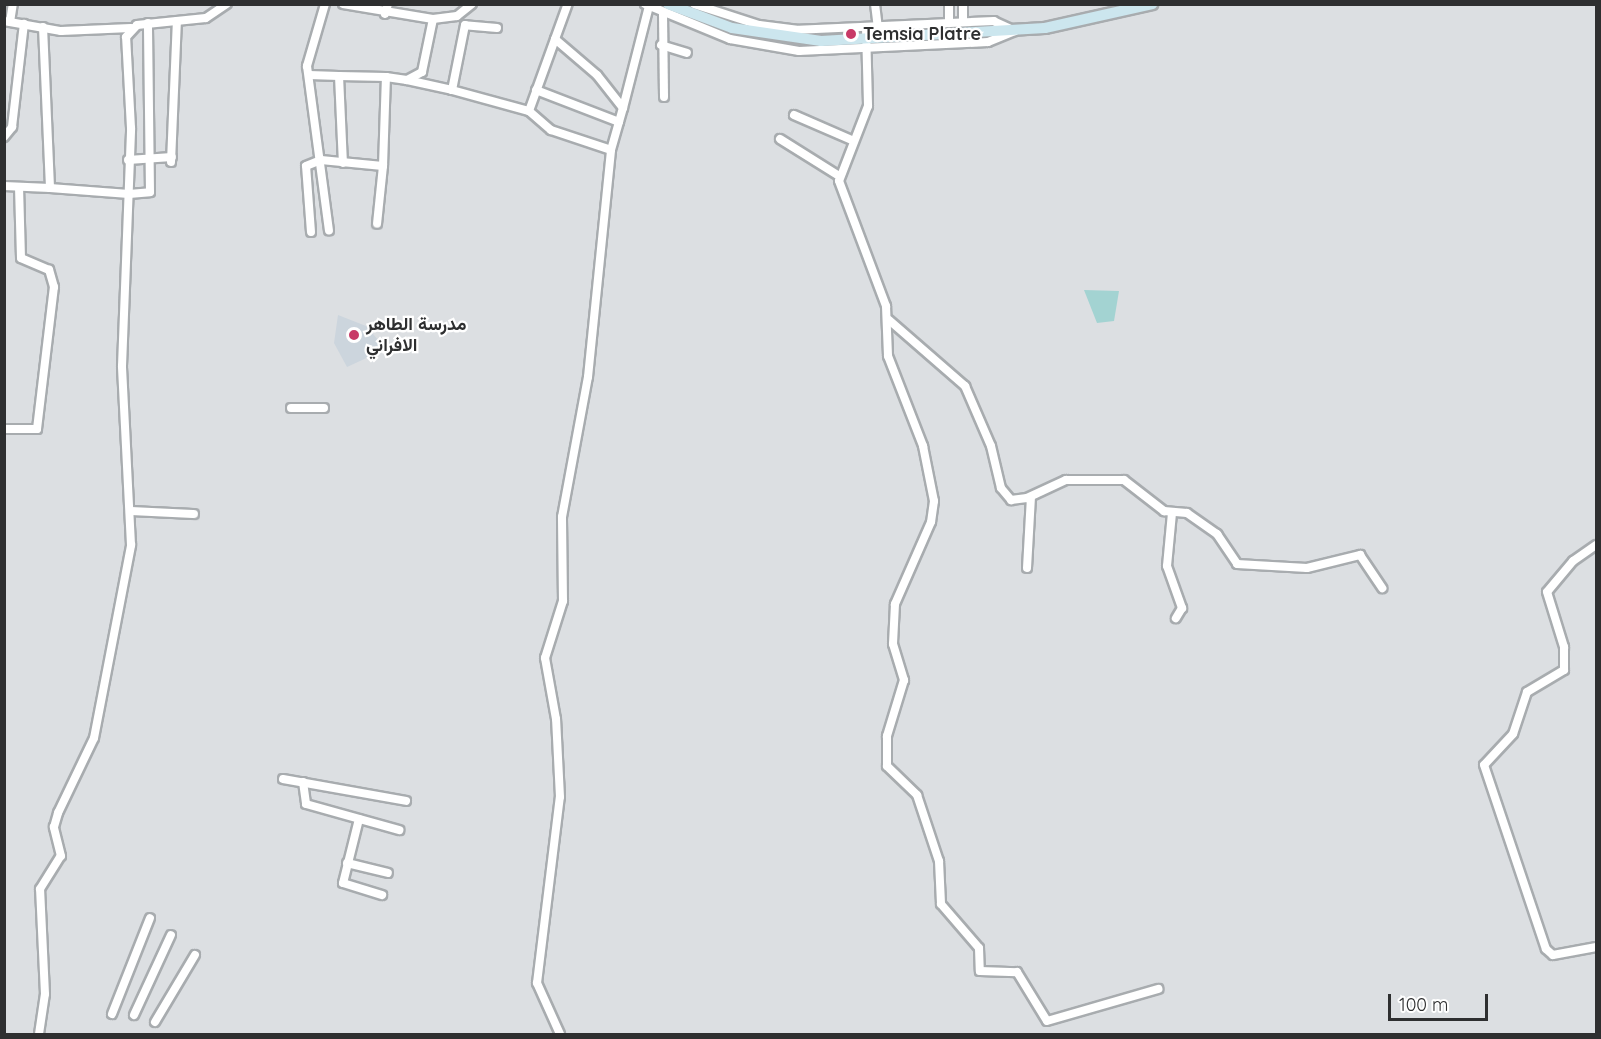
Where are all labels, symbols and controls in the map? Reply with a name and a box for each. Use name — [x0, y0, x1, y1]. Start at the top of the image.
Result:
place label: Temsia Platre — [863, 23, 981, 45]
marker: Temsia Platre — [844, 27, 858, 41]
place label: مدرسة الطاهر الافراني — [366, 314, 467, 356]
marker: مدرسة الطاهر الافراني — [347, 328, 361, 342]
scale bar — [1391, 982, 1492, 1020]
text: 100 m — [1399, 993, 1448, 1016]

